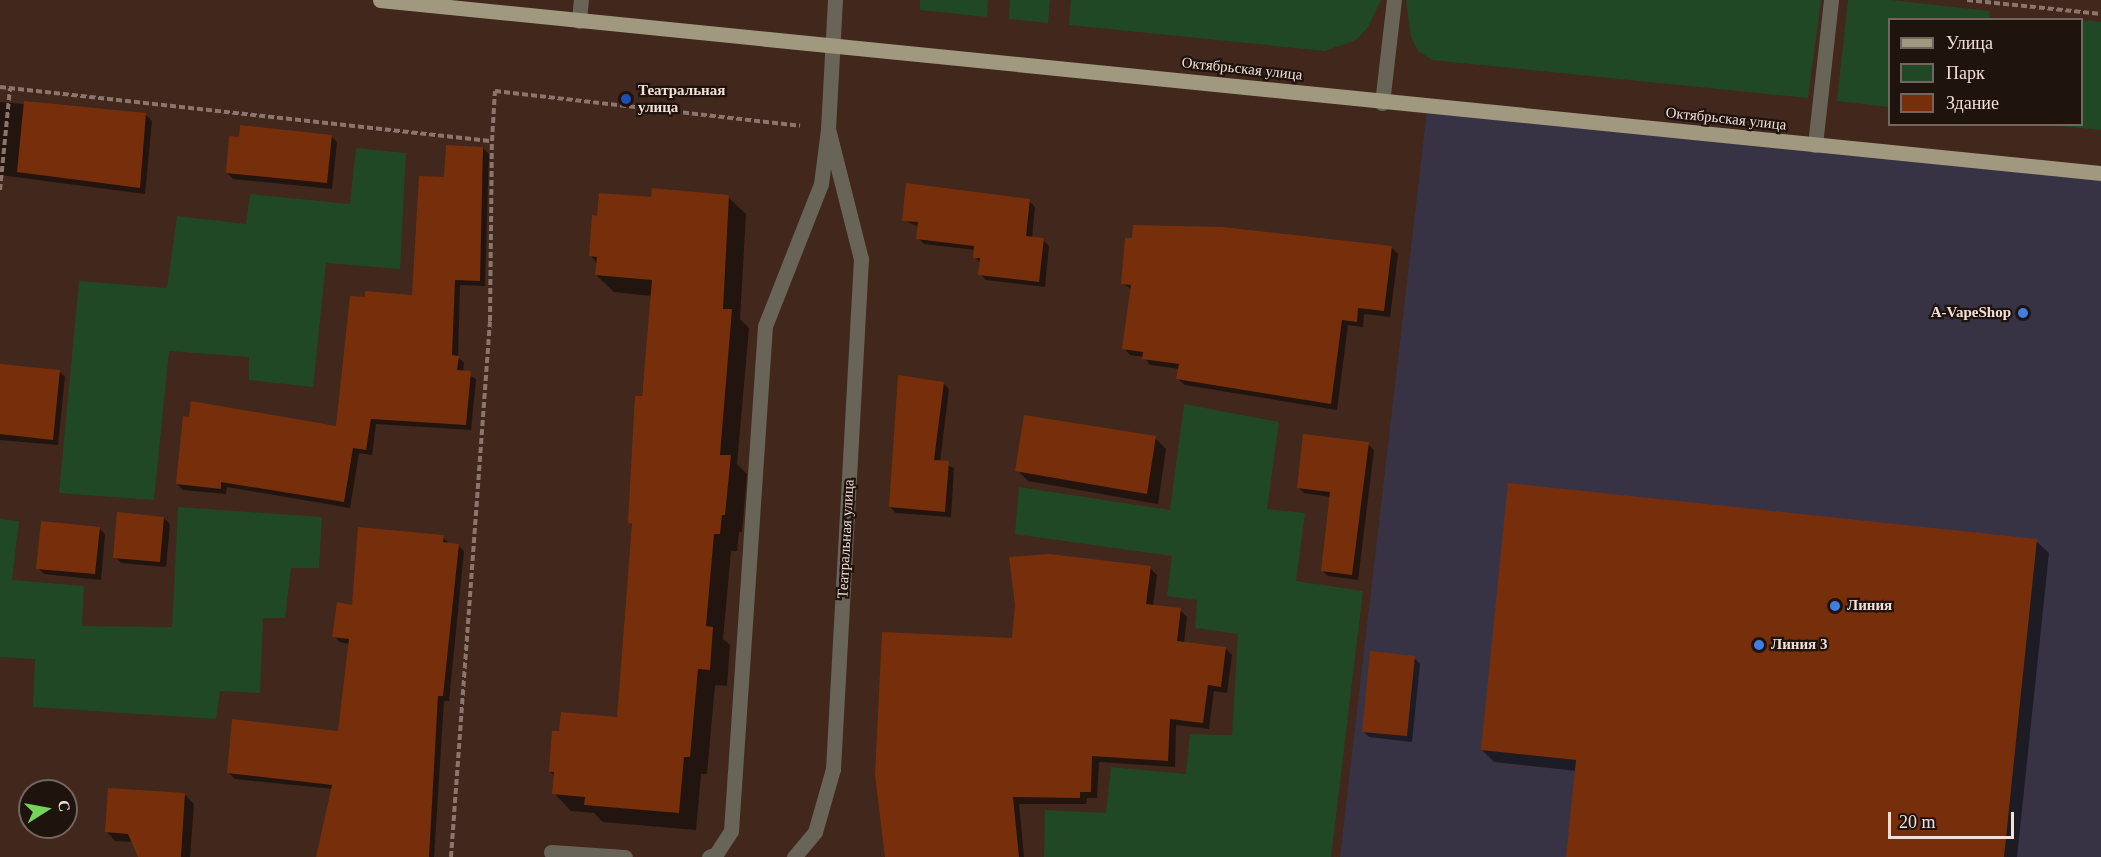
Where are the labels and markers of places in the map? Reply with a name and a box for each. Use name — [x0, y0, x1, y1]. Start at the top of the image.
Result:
place label: Театральная улица — [638, 81, 725, 116]
marker: Театральная улица — [619, 92, 633, 106]
place label: A-VapeShop — [1931, 304, 2011, 322]
marker: A-VapeShop — [2016, 306, 2030, 320]
place label: Линия — [1847, 597, 1892, 615]
marker: Линия — [1828, 599, 1842, 613]
place label: Линия 3 — [1771, 636, 1827, 654]
marker: Линия 3 — [1752, 638, 1766, 652]

